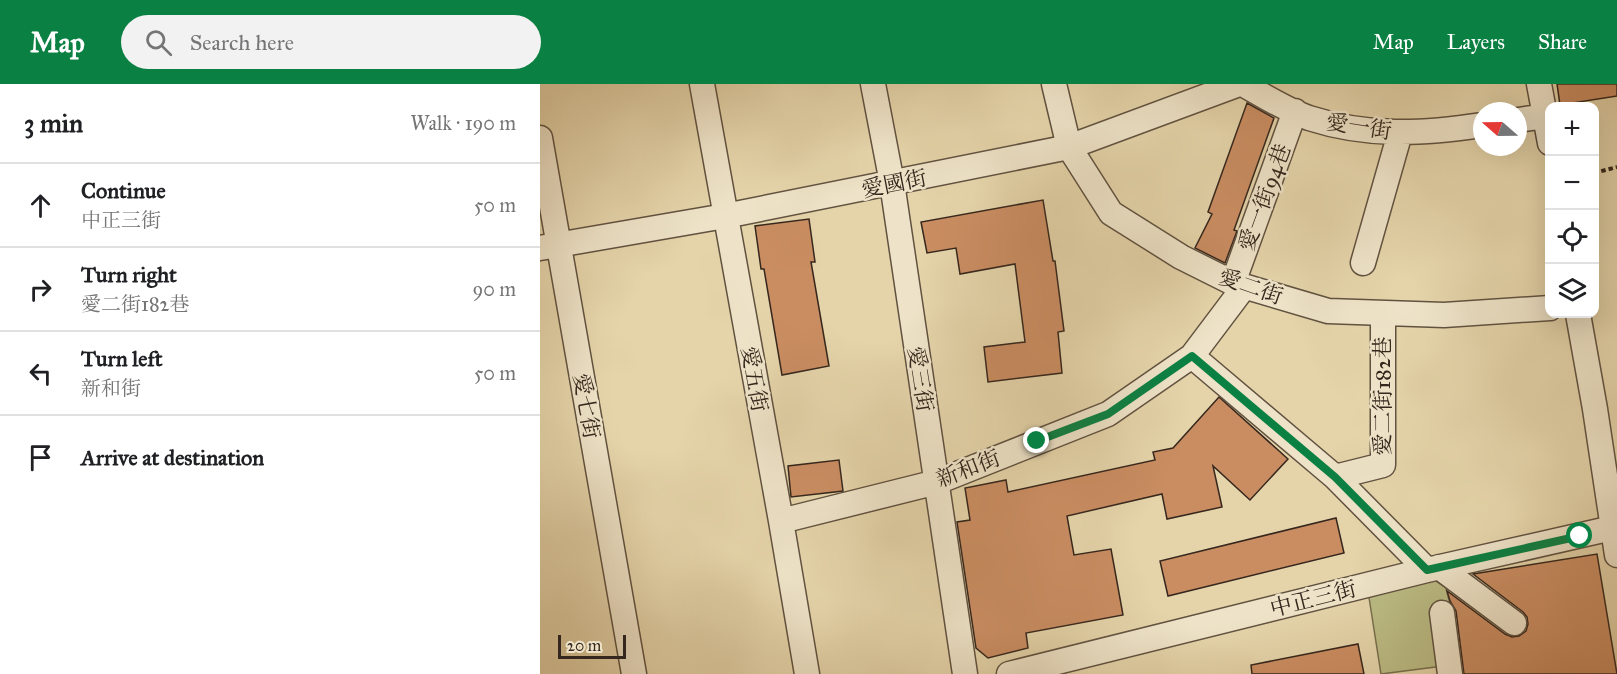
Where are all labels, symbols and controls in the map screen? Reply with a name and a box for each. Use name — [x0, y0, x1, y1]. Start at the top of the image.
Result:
search box — [121, 15, 541, 69]
text: Map — [30, 25, 85, 60]
icon: search — [142, 26, 175, 59]
text: Search here — [190, 29, 294, 56]
text: Map — [1373, 29, 1414, 55]
text: Layers — [1447, 29, 1505, 55]
text: Share — [1538, 29, 1587, 55]
north arrow — [1473, 102, 1527, 156]
map controls — [1545, 102, 1599, 318]
button: + — [1545, 102, 1599, 156]
text: 3 min — [24, 107, 83, 139]
street label: 愛一街 — [1324, 108, 1394, 145]
text: Walk · 190 m — [411, 111, 516, 135]
street label: 愛一街94巷 — [1233, 140, 1296, 254]
button: − — [1545, 156, 1599, 210]
street label: 愛國街 — [859, 164, 929, 203]
text: Continue — [81, 177, 166, 204]
icon: ahead — [24, 189, 57, 222]
text: 50 m — [474, 193, 516, 217]
text: 中正三街 — [81, 208, 161, 232]
button: locate — [1545, 210, 1599, 264]
text: Turn right — [81, 261, 177, 288]
street label: 愛二街 — [1215, 263, 1286, 310]
button: layers — [1545, 264, 1599, 318]
icon: right — [24, 273, 57, 306]
text: 90 m — [473, 277, 516, 301]
text: 愛二街182巷 — [81, 292, 189, 316]
street label: 愛二街182巷 — [1369, 336, 1396, 456]
street label: 愛五街 — [735, 344, 774, 414]
street label: 愛三街 — [902, 344, 939, 414]
text: Turn left — [81, 345, 163, 372]
icon: left — [24, 357, 57, 390]
text: 50 m — [474, 361, 516, 385]
street label: 愛七街 — [567, 371, 606, 441]
text: 新和街 — [81, 376, 141, 400]
route end — [1023, 427, 1049, 453]
icon: arrive — [24, 441, 57, 474]
text: Arrive at destination — [81, 444, 264, 471]
street label: 新和街 — [933, 444, 1004, 493]
route start — [1566, 522, 1592, 548]
street label: 中正三街 — [1267, 575, 1359, 622]
scale bar — [558, 632, 626, 660]
text: 20 m — [567, 636, 601, 655]

